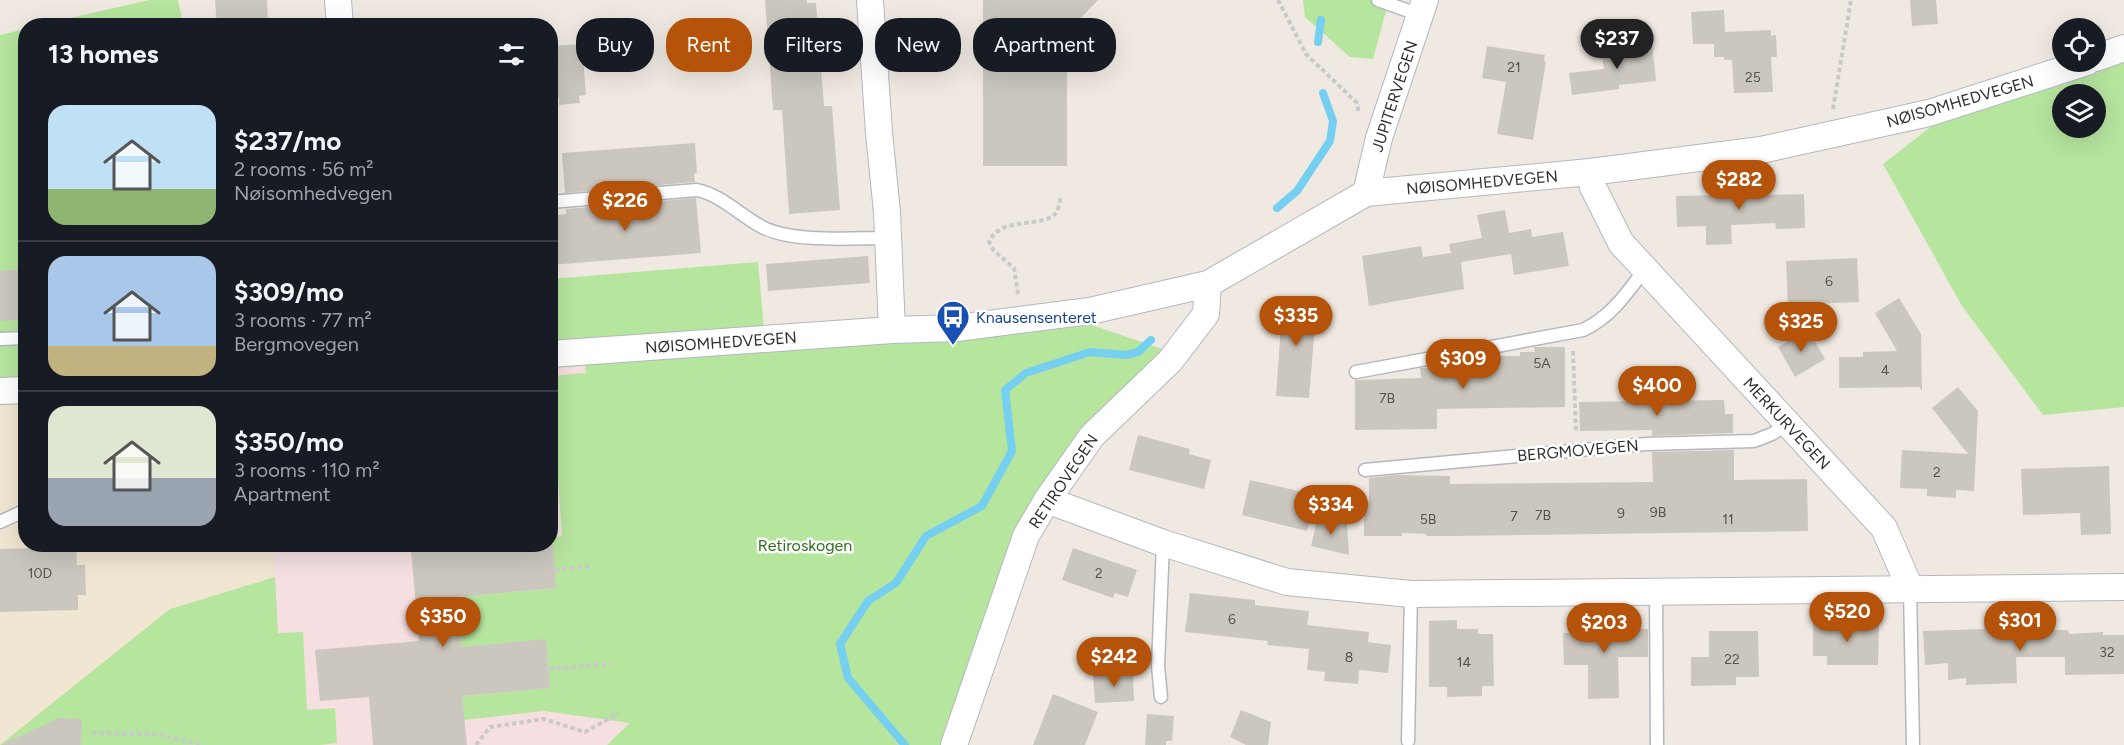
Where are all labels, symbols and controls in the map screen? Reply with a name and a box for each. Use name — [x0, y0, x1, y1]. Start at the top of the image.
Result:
chip: Buy — [576, 18, 654, 72]
chip: Rent — [666, 18, 752, 72]
chip: Filters — [764, 18, 863, 72]
chip: New — [875, 18, 961, 72]
chip: Apartment — [973, 18, 1116, 72]
map controls — [2052, 18, 2106, 138]
button: locate — [2052, 18, 2106, 72]
pin: $237 — [1581, 19, 1653, 70]
text: $237 — [1595, 26, 1639, 50]
text: 13 homes — [48, 38, 159, 70]
icon: filters — [495, 38, 528, 71]
street label: JUPITERVEGEN — [1368, 38, 1421, 154]
house number: 21 — [1507, 59, 1521, 76]
house number: 25 — [1745, 69, 1761, 86]
street label: NØISOMHEDVEGEN — [1884, 71, 2036, 132]
button: layers — [2052, 84, 2106, 138]
text: $237/mo — [234, 125, 341, 157]
icon: home — [96, 129, 168, 201]
text: 2 rooms · 56 m² — [234, 157, 373, 181]
pin: $282 — [1703, 160, 1775, 211]
street label: NØISOMHEDVEGEN — [1406, 166, 1559, 199]
text: $282 — [1716, 167, 1762, 191]
text: Nøisomhedvegen — [234, 181, 392, 205]
pin: $226 — [589, 181, 661, 232]
text: $226 — [602, 188, 648, 212]
house number: 6 — [1825, 273, 1833, 290]
text: $309/mo — [234, 276, 344, 308]
icon: home — [96, 280, 168, 352]
pin: $335 — [1260, 296, 1332, 347]
bus stop icon: Knausensenteret — [935, 299, 971, 346]
pin: $325 — [1765, 302, 1837, 353]
text: $335 — [1274, 303, 1318, 327]
text: 3 rooms · 77 m² — [234, 308, 372, 332]
place label: Knausensenteret — [976, 308, 1097, 327]
text: $325 — [1778, 309, 1824, 333]
street label: NØISOMHEDVEGEN — [645, 328, 797, 357]
text: Bergmovegen — [234, 332, 359, 356]
pin: $309 — [1427, 339, 1499, 390]
text: $309 — [1440, 346, 1486, 370]
house number: 5A — [1533, 355, 1551, 372]
house number: 4 — [1881, 362, 1890, 379]
pin: $400 — [1621, 366, 1693, 417]
text: $400 — [1632, 373, 1682, 397]
street label: MERKURVEGEN — [1739, 373, 1834, 473]
house number: 7B — [1379, 390, 1395, 407]
text: $350/mo — [234, 426, 344, 458]
icon: home — [96, 430, 168, 502]
street label: RETIROVEGEN — [1025, 431, 1102, 532]
street label: BERGMOVEGEN — [1517, 436, 1640, 465]
text: 3 rooms · 110 m² — [234, 458, 380, 482]
house number: 2 — [1933, 464, 1941, 481]
text: Apartment — [234, 482, 331, 506]
pin: $334 — [1295, 485, 1367, 536]
text: $334 — [1308, 492, 1354, 516]
house number: 9B — [1650, 504, 1666, 521]
house number: 9 — [1617, 505, 1625, 522]
house number: 7B — [1535, 507, 1551, 524]
house number: 7 — [1510, 508, 1518, 525]
house number: 5B — [1420, 511, 1436, 528]
house number: 11 — [1722, 511, 1734, 528]
park label: Retiroskogen — [758, 536, 852, 555]
house number: 10D — [28, 565, 52, 582]
house number: 2 — [1095, 565, 1103, 582]
pin: $520 — [1811, 592, 1883, 643]
pin: $350 — [407, 597, 479, 648]
text: $520 — [1823, 599, 1871, 623]
pin: $301 — [1984, 601, 2056, 652]
pin: $203 — [1568, 603, 1640, 654]
text: $350 — [420, 604, 466, 628]
text: $301 — [1998, 608, 2042, 632]
text: $203 — [1581, 610, 1627, 634]
house number: 6 — [1228, 611, 1236, 628]
pin: $242 — [1078, 637, 1150, 688]
text: $242 — [1091, 644, 1137, 668]
house number: 32 — [2099, 644, 2115, 661]
house number: 8 — [1345, 649, 1353, 666]
house number: 22 — [1724, 651, 1740, 668]
house number: 14 — [1457, 654, 1472, 671]

